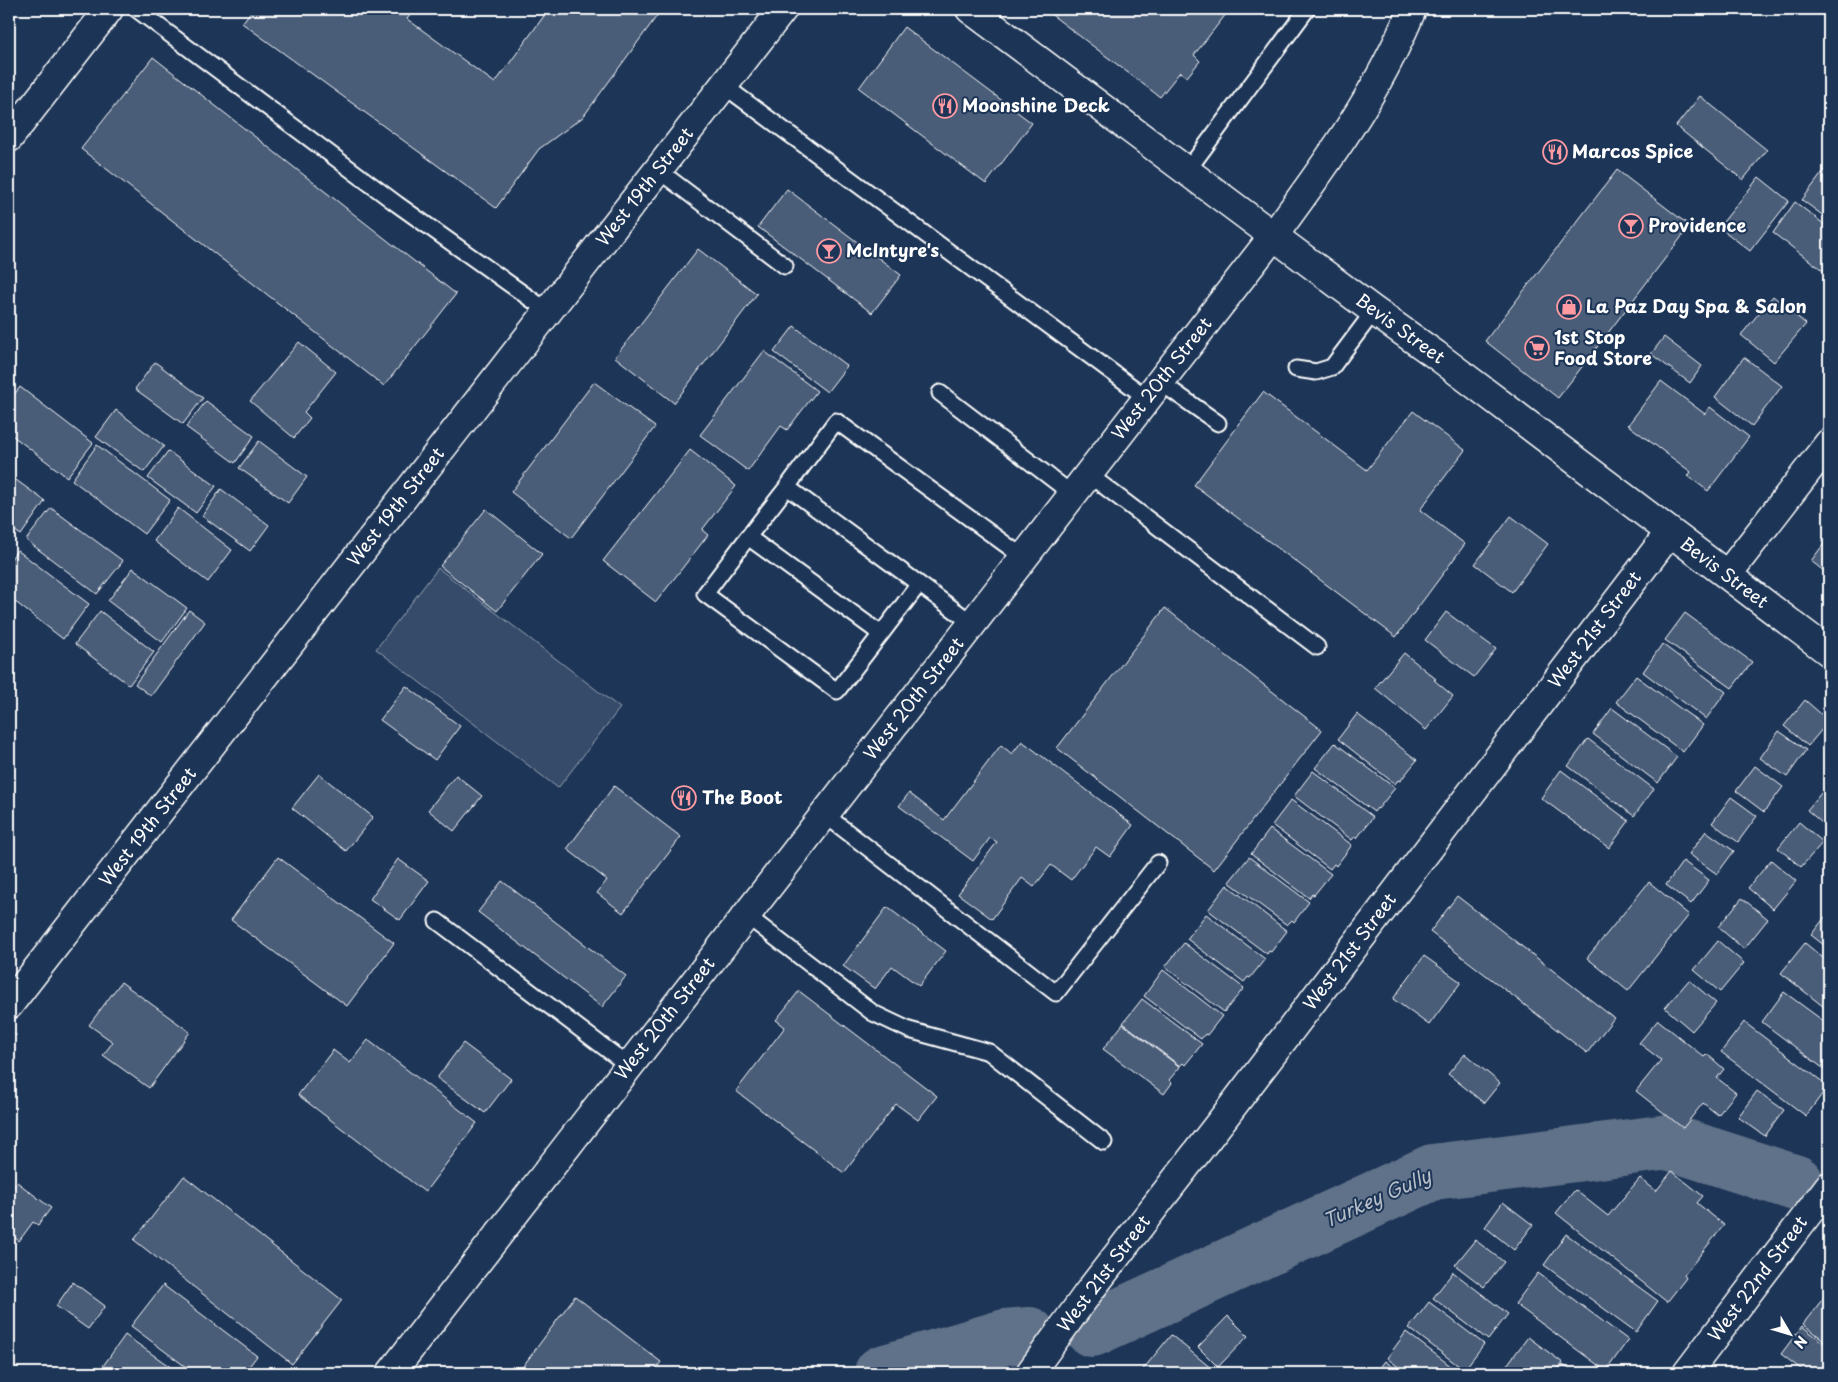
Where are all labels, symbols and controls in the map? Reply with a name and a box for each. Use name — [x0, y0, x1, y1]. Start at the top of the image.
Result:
place label: Moonshine Deck — [962, 91, 1110, 118]
restaurant icon: Moonshine Deck — [932, 93, 958, 119]
street label: West 19th Street — [589, 121, 699, 251]
place label: Marcos Spice — [1572, 137, 1694, 164]
restaurant icon: Marcos Spice — [1542, 139, 1568, 165]
place label: Providence — [1648, 211, 1747, 238]
bar icon: Providence — [1618, 213, 1644, 239]
place label: McIntyre's — [846, 236, 940, 263]
bar icon: McIntyre's — [816, 238, 842, 264]
street label: Bevis Street — [1351, 286, 1451, 369]
place label: La Paz Day Spa & Salon — [1586, 292, 1807, 319]
shop icon: La Paz Day Spa & Salon — [1556, 294, 1582, 320]
street label: West 20th Street — [1104, 311, 1217, 445]
place label: 1st Stop Food Store — [1554, 323, 1652, 371]
supermarket icon: 1st Stop Food Store — [1524, 335, 1550, 361]
street label: West 19th Street — [340, 441, 450, 571]
street label: Bevis Street — [1675, 530, 1775, 614]
street label: West 21st Street — [1541, 565, 1647, 693]
street label: West 20th Street — [856, 631, 969, 765]
street label: West 19th Street — [92, 761, 202, 891]
place label: The Boot — [702, 783, 783, 810]
restaurant icon: The Boot — [671, 785, 697, 811]
street label: West 21st Street — [1296, 887, 1402, 1015]
street label: West 20th Street — [607, 951, 720, 1085]
water label: Turkey Gully — [1318, 1160, 1436, 1233]
street label: West 21st Street — [1050, 1209, 1156, 1337]
street label: West 22nd Street — [1701, 1210, 1813, 1347]
north arrow — [1766, 1310, 1816, 1360]
text: N — [1789, 1331, 1812, 1353]

